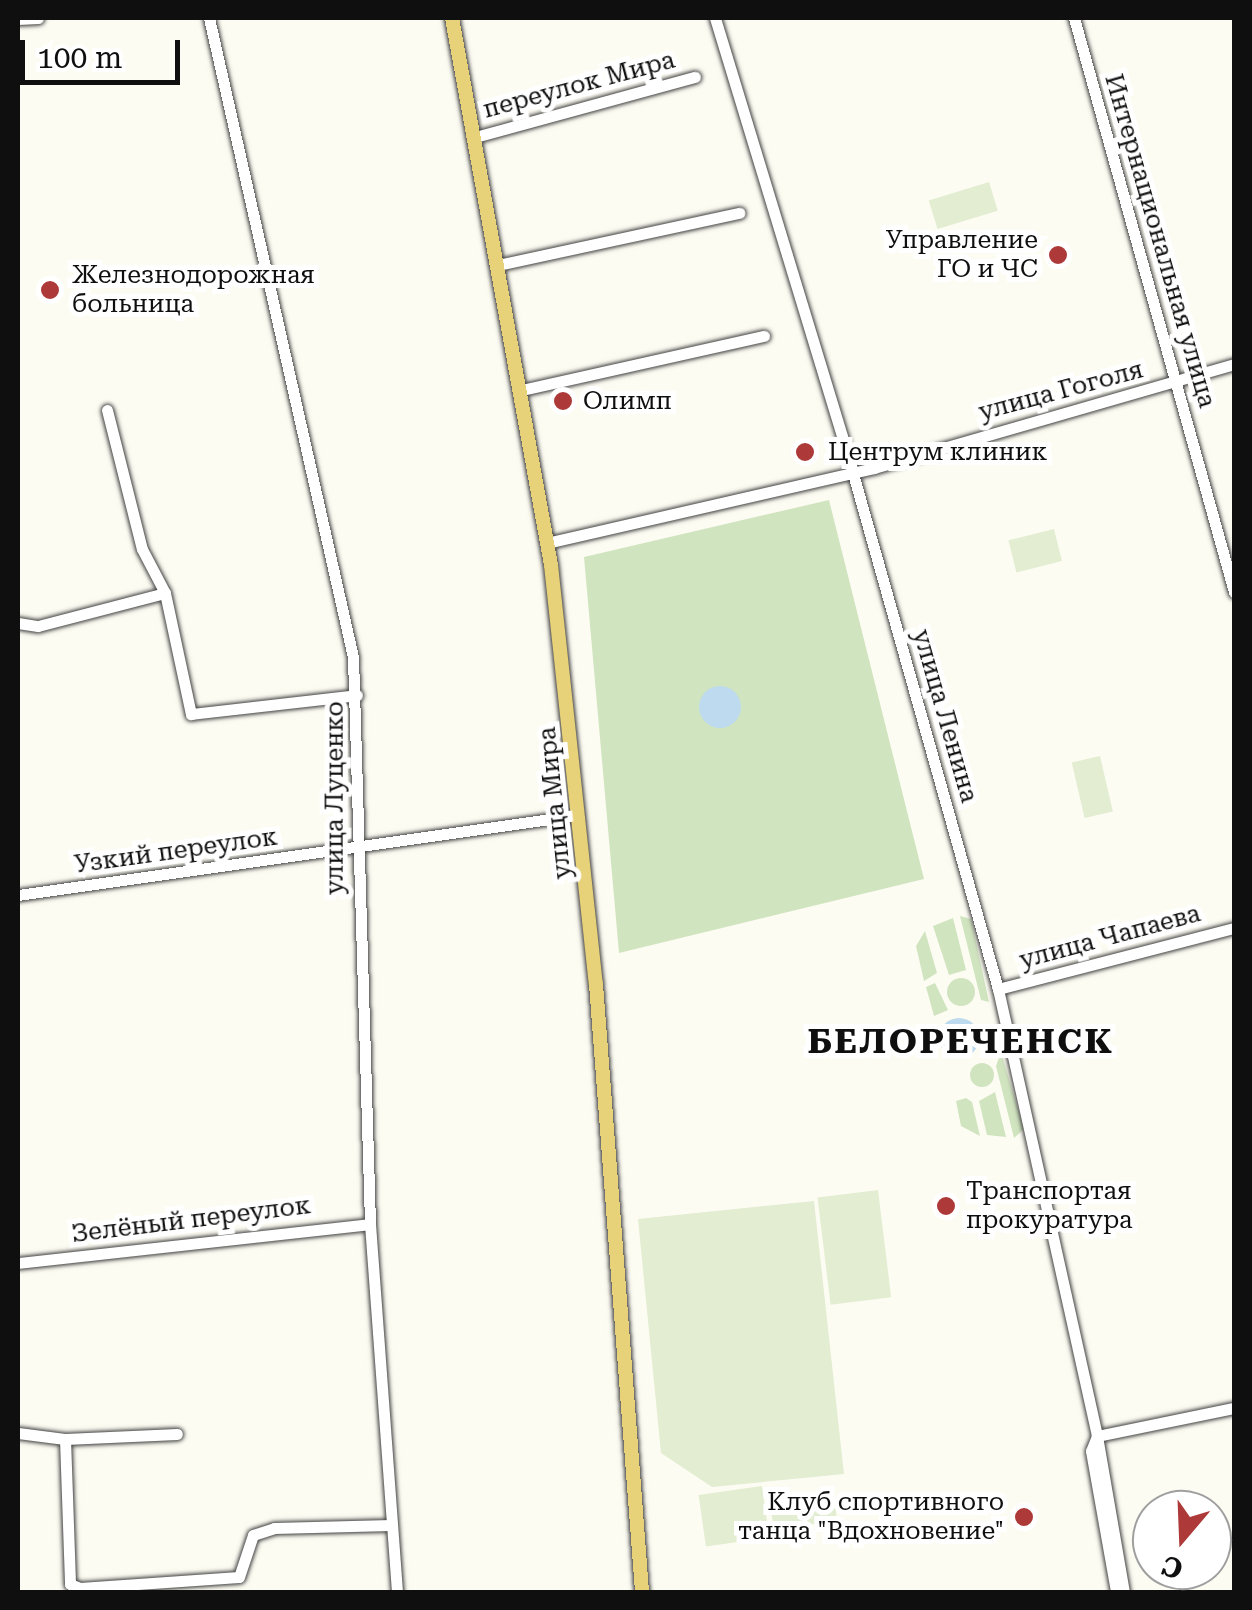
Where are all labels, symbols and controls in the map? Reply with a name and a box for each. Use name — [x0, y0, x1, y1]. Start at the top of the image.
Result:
scale bar — [25, 20, 185, 82]
text: 100 m — [37, 40, 122, 75]
street label: переулок Мира — [480, 45, 678, 125]
street label: Интернациональная улица — [1098, 71, 1222, 411]
place label: Управление ГО и ЧС — [886, 226, 1038, 285]
marker: Управление ГО и ЧС — [1047, 244, 1069, 266]
place label: Железнодорожная больница — [72, 261, 315, 320]
marker: Железнодорожная больница — [37, 277, 63, 303]
street label: улица Гоголя — [976, 355, 1146, 427]
place label: Олимп — [583, 386, 672, 416]
marker: Олимп — [552, 390, 574, 412]
place label: Центрум клиник — [828, 437, 1047, 467]
marker: Центрум клиник — [792, 439, 818, 465]
street label: улица Ленина — [906, 626, 984, 806]
street label: улица Луценко — [320, 701, 350, 895]
street label: улица Мира — [532, 725, 578, 881]
street label: Узкий переулок — [73, 822, 279, 880]
street label: улица Чапаева — [1016, 898, 1204, 976]
district label: БЕЛОРЕЧЕНСК — [808, 1021, 1114, 1063]
place label: Транспортая прокуратура — [966, 1177, 1133, 1236]
street label: Зелёный переулок — [70, 1190, 312, 1250]
marker: Транспортая прокуратура — [935, 1195, 957, 1217]
place label: Клуб спортивного танца "Вдохновение" — [738, 1488, 1004, 1547]
north arrow — [1132, 1490, 1232, 1590]
marker: Клуб спортивного танца "Вдохновение" — [1013, 1506, 1035, 1528]
text: С — [1158, 1548, 1187, 1586]

